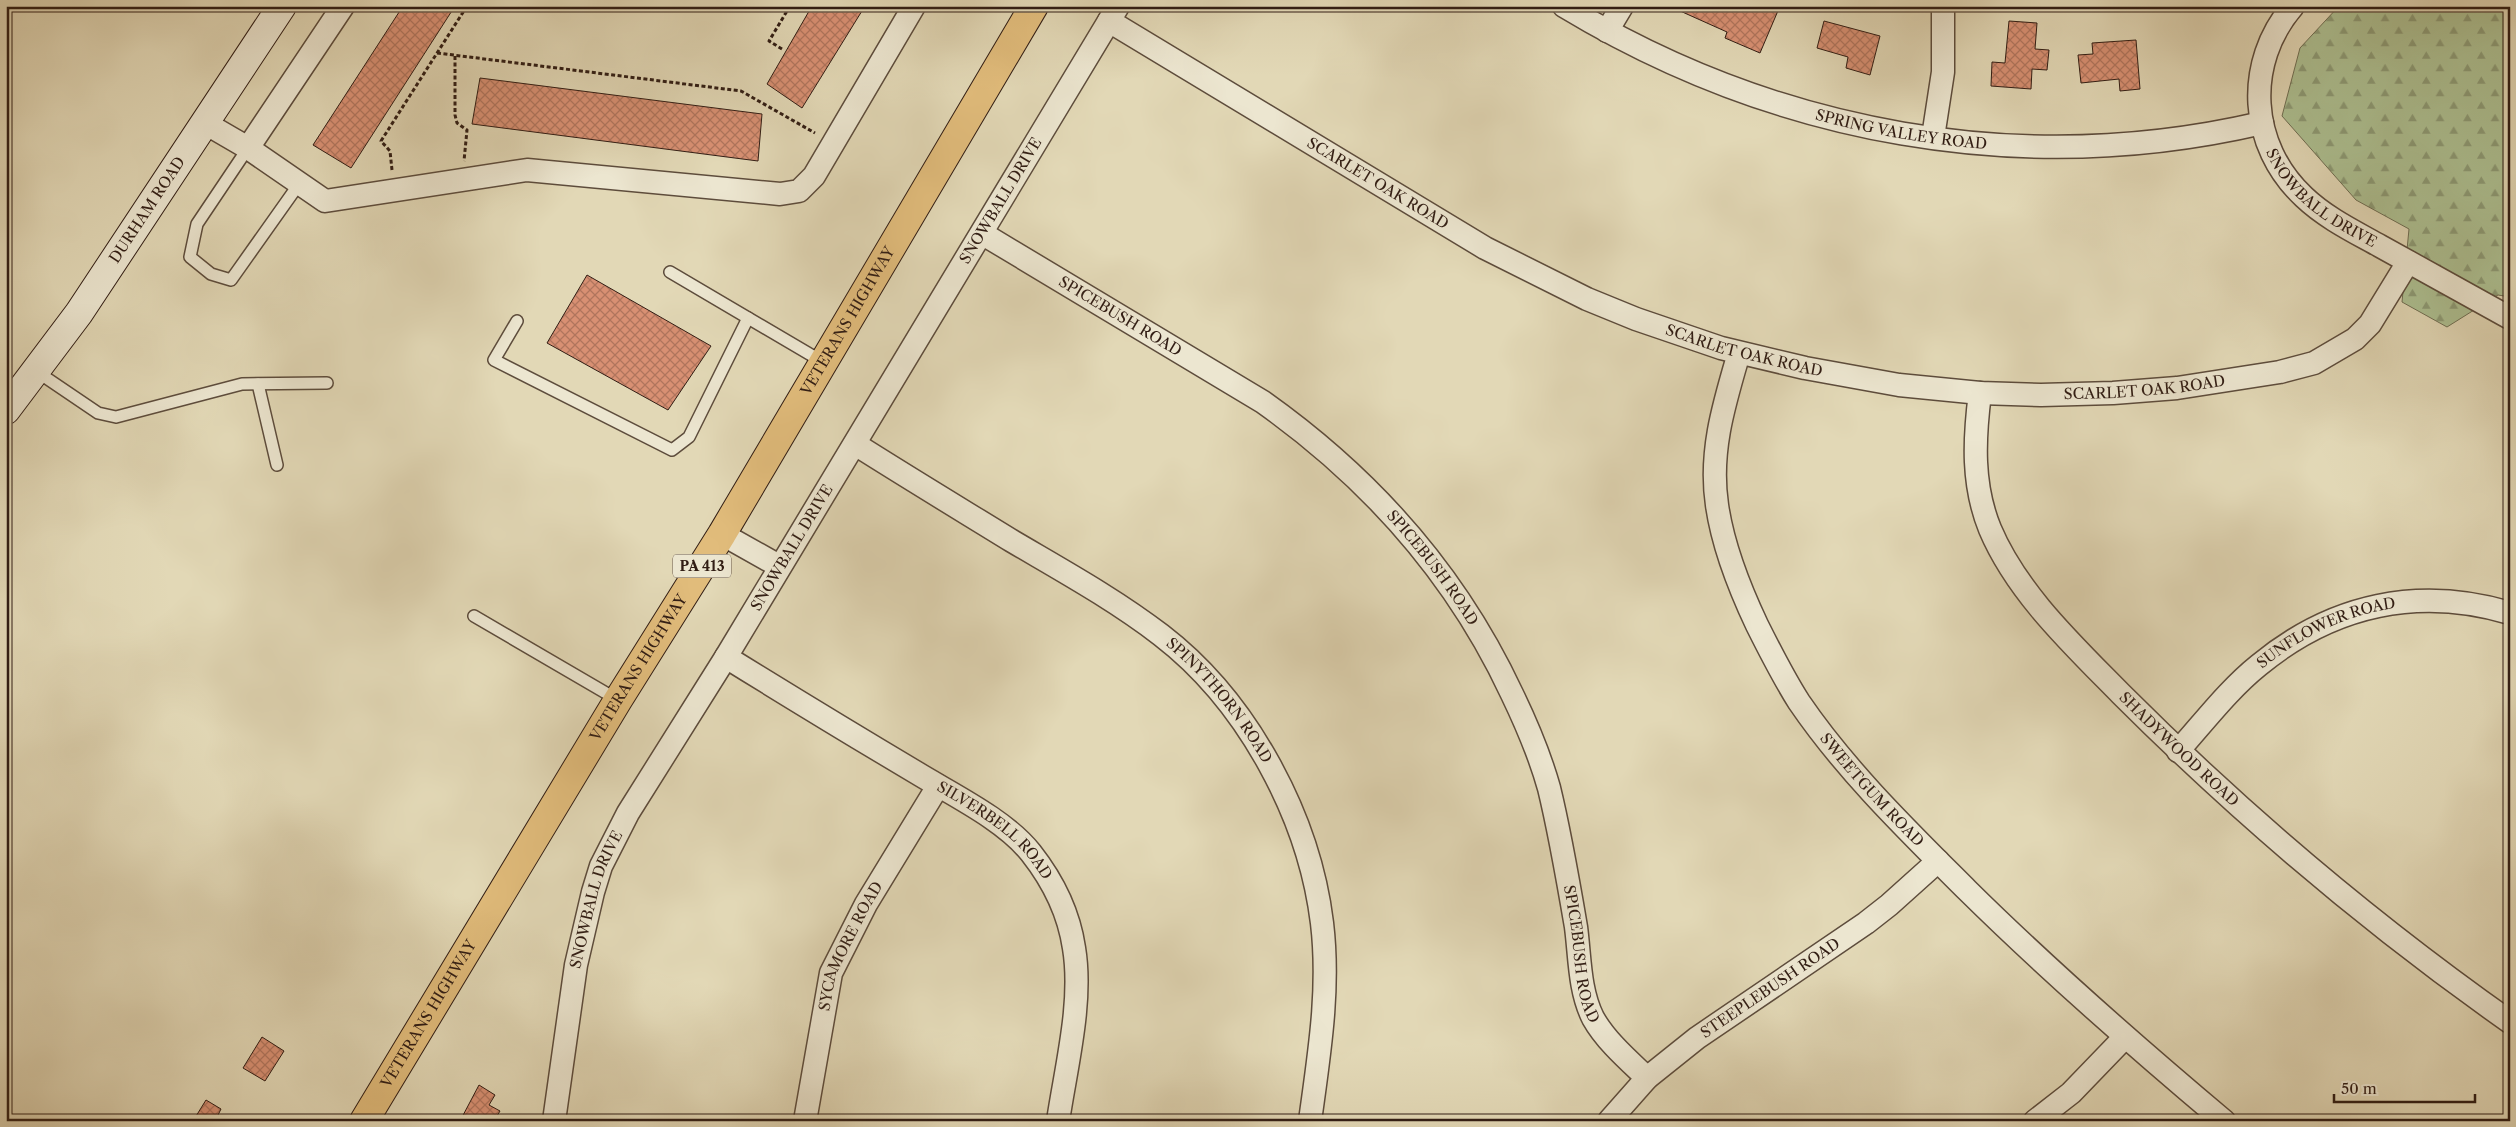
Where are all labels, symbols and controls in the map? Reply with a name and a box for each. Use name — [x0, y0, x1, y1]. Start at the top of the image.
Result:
street label: SPRING VALLEY ROAD — [1813, 105, 1988, 153]
street label: SCARLET OAK ROAD — [1304, 133, 1452, 233]
street label: SNOWBALL DRIVE — [955, 134, 1046, 267]
street label: SNOWBALL DRIVE — [2262, 145, 2380, 251]
street label: DURHAM ROAD — [105, 153, 189, 267]
street label: VETERANS HIGHWAY — [796, 243, 899, 399]
street label: SPICEBUSH ROAD — [1055, 272, 1185, 360]
street label: SCARLET OAK ROAD — [1663, 320, 1824, 380]
street label: SCARLET OAK ROAD — [2063, 371, 2226, 403]
street label: SNOWBALL DRIVE — [746, 481, 837, 614]
street label: SPICEBUSH ROAD — [1383, 506, 1483, 629]
road number: PA 413 — [673, 554, 731, 578]
street label: VETERANS HIGHWAY — [585, 590, 691, 745]
street label: SUNFLOWER ROAD — [2253, 593, 2397, 672]
street label: SPINYTHORN ROAD — [1163, 633, 1276, 766]
street label: SHADYWOOD ROAD — [2115, 688, 2243, 810]
street label: SWEETGUM ROAD — [1816, 729, 1928, 850]
street label: SILVERBELL ROAD — [934, 777, 1057, 883]
street label: SNOWBALL DRIVE — [565, 827, 626, 971]
street label: SYCAMORE ROAD — [814, 878, 886, 1012]
street label: SPICEBUSH ROAD — [1560, 883, 1604, 1026]
street label: STEEPLEBUSH ROAD — [1696, 934, 1843, 1042]
street label: VETERANS HIGHWAY — [376, 936, 480, 1092]
scale bar — [2334, 1072, 2475, 1104]
text: 50 m — [2341, 1079, 2377, 1098]

